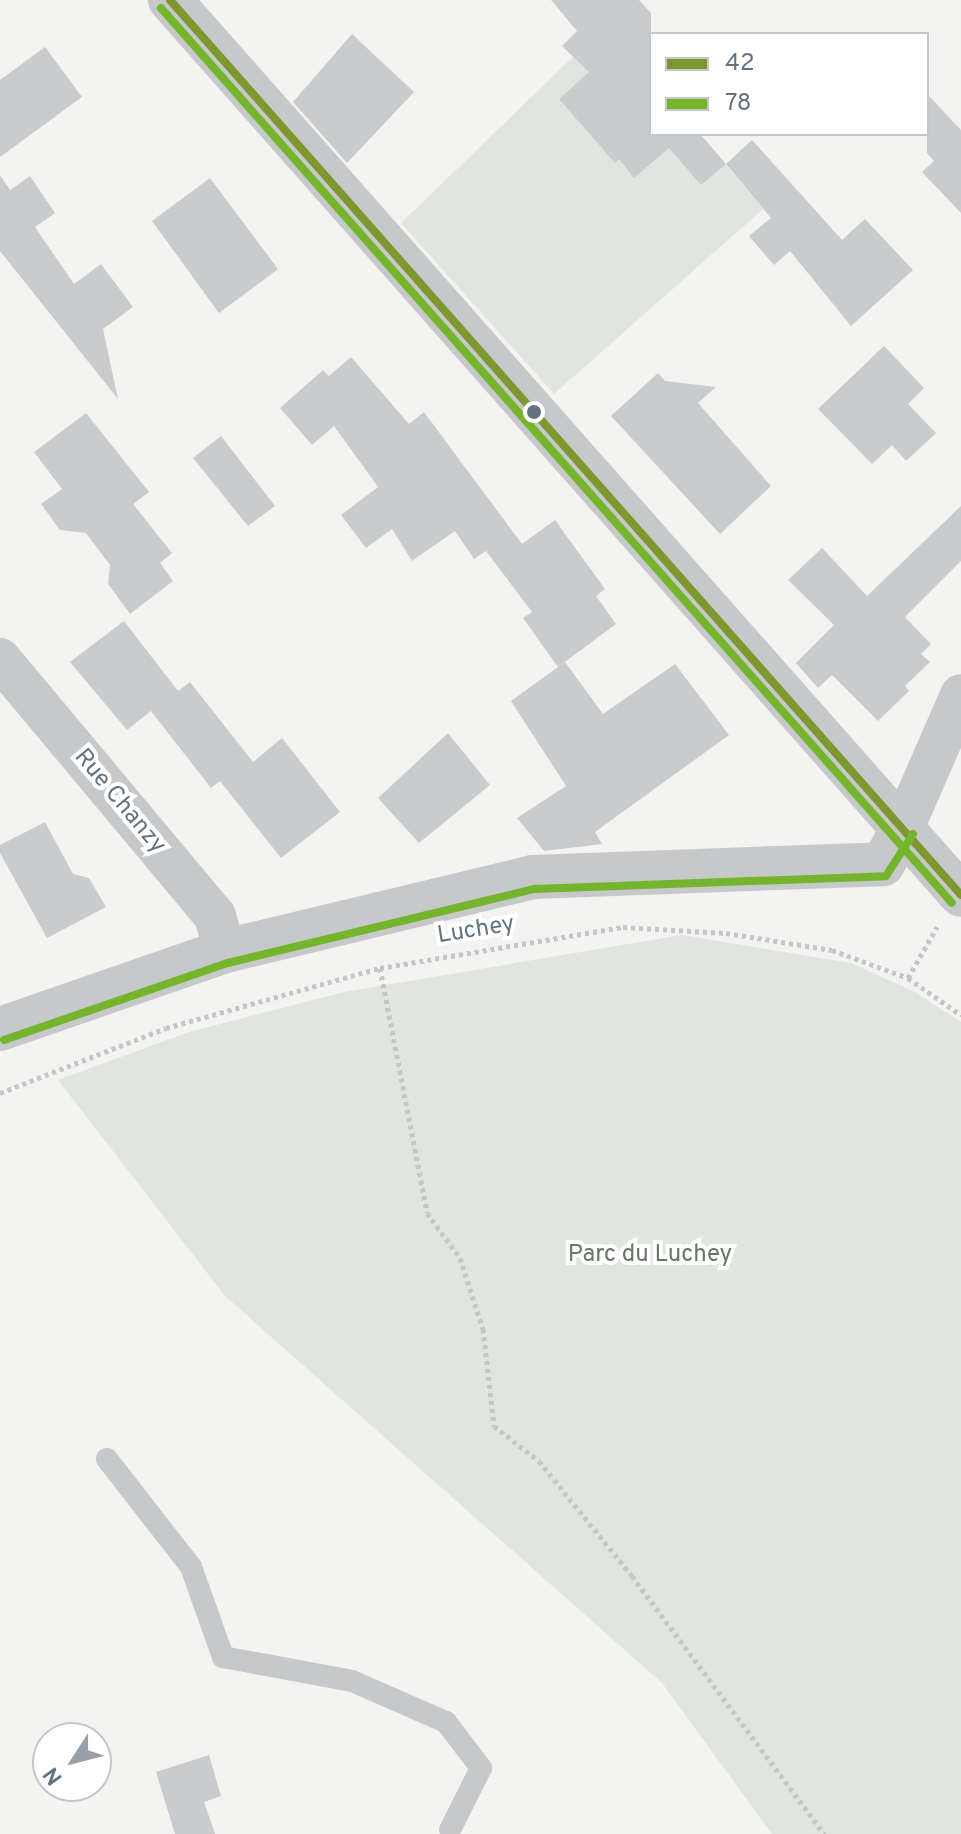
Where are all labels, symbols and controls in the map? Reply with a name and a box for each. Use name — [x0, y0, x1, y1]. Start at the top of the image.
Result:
legend — [649, 32, 929, 136]
text: 42 — [725, 49, 755, 79]
text: 78 — [725, 89, 751, 119]
unlabelled marker — [526, 404, 542, 420]
street label: Rue Chanzy — [67, 744, 171, 860]
street label: Luchey — [435, 911, 517, 951]
park label: Parc du Luchey — [568, 1242, 732, 1270]
north arrow — [32, 1722, 112, 1802]
text: N — [38, 1761, 69, 1790]

